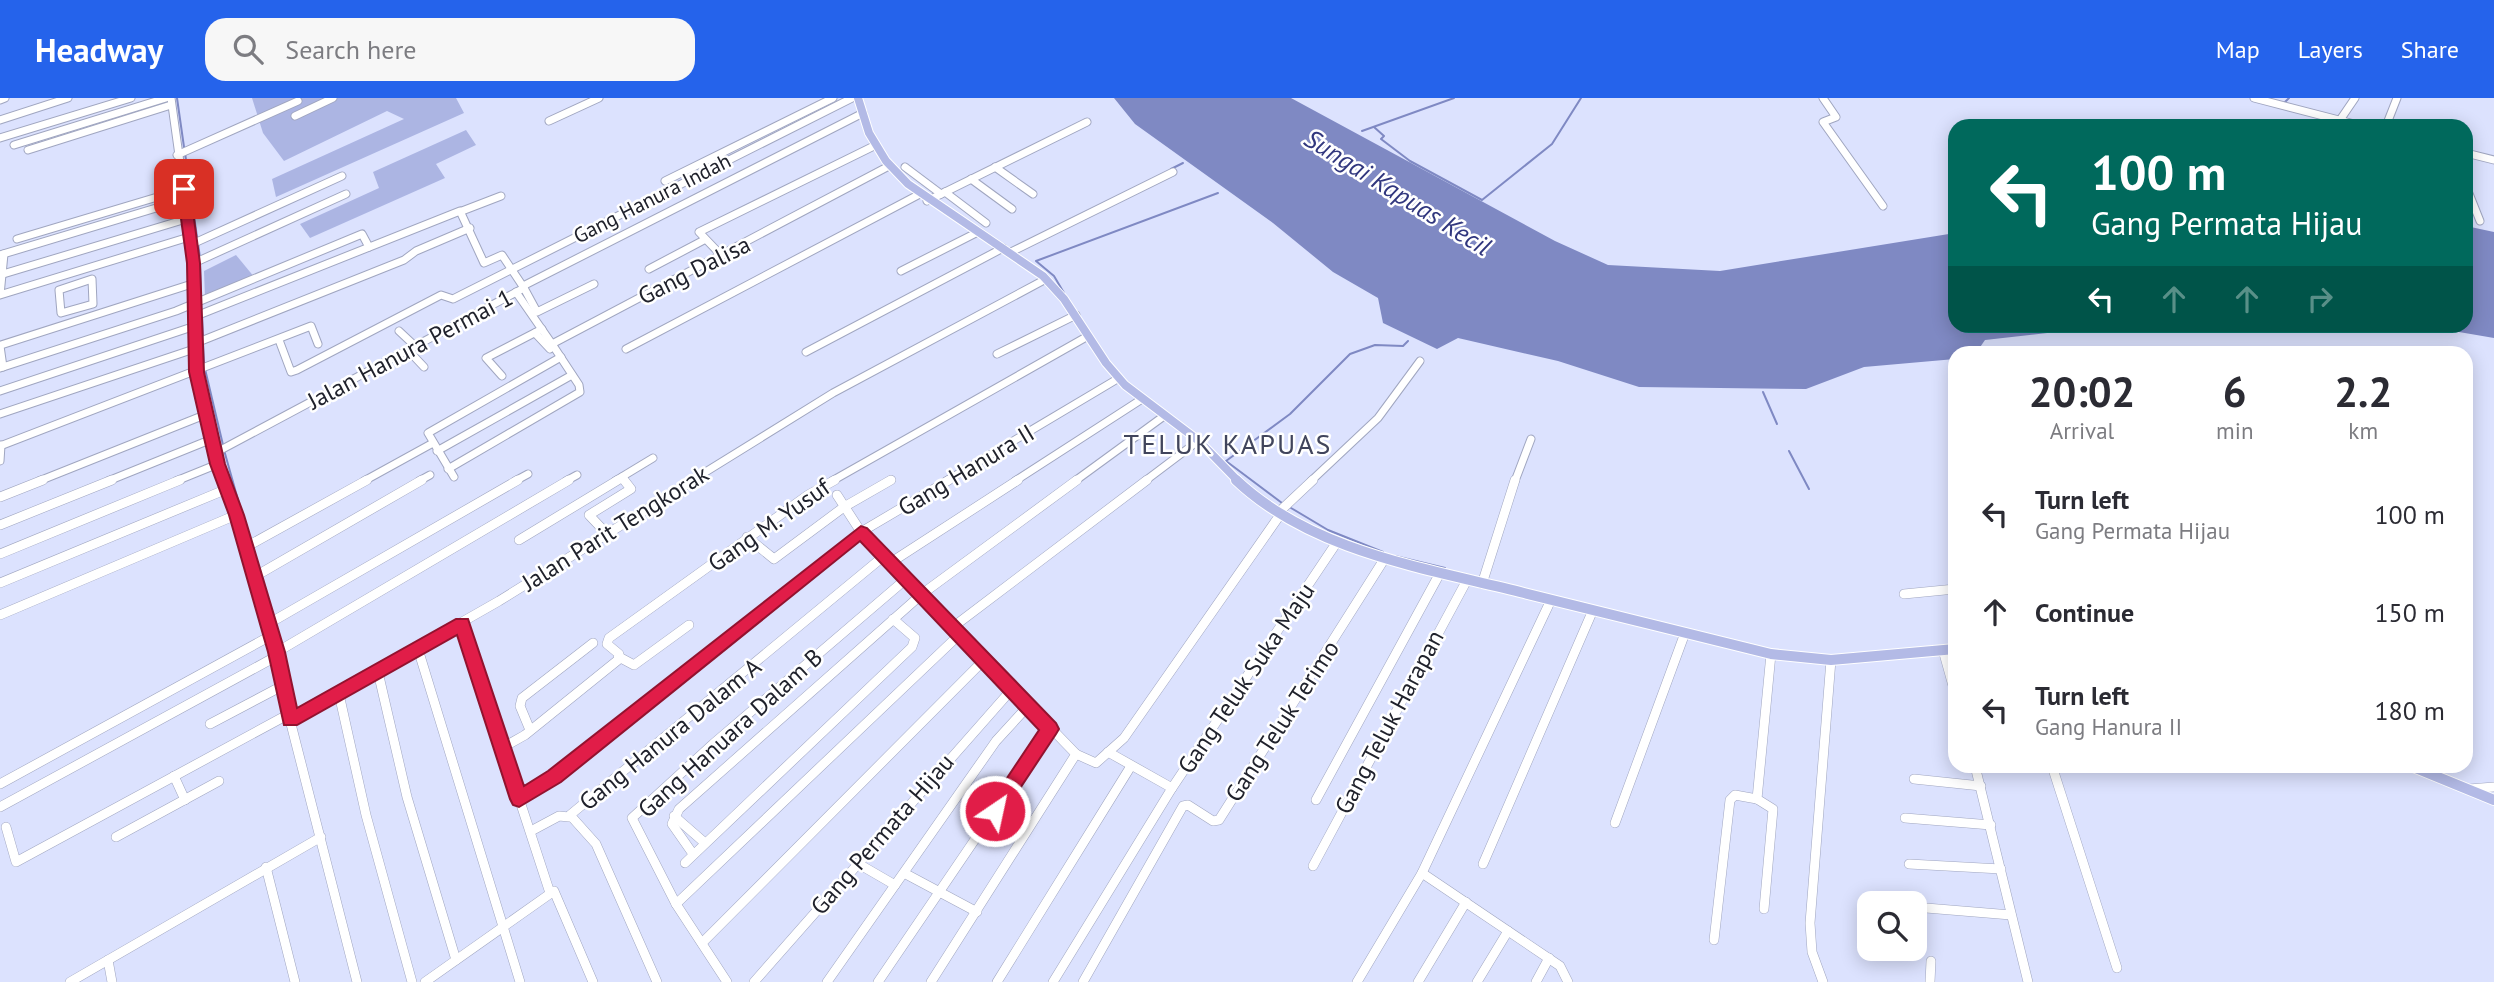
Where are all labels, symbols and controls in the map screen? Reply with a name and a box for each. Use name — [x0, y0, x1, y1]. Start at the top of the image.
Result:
search box — [205, 18, 695, 81]
text: Headway — [35, 28, 163, 71]
icon: search — [229, 30, 267, 68]
text: Search here — [285, 33, 416, 66]
text: Map — [2216, 34, 2260, 65]
text: Layers — [2298, 34, 2363, 65]
text: Share — [2401, 34, 2459, 65]
water label: Sungai Kapuas Kecil — [1299, 121, 1497, 263]
text: 100 m — [2091, 140, 2226, 204]
street label: Gang Hanura Indah — [569, 147, 735, 249]
icon: left — [1976, 147, 2067, 238]
pin — [154, 159, 214, 219]
icon: arrive — [165, 170, 203, 208]
text: Gang Permata Hijau — [2091, 202, 2362, 244]
street label: Gang Dalisa — [633, 228, 755, 312]
icon: left — [2082, 280, 2120, 318]
icon: ahead — [2155, 280, 2193, 318]
icon: ahead — [2228, 280, 2266, 318]
icon: right — [2301, 280, 2339, 318]
street label: Jalan Hanura Permai 1 — [301, 282, 518, 417]
text: 20:02 — [2029, 364, 2135, 419]
text: 6 — [2223, 364, 2247, 419]
text: 2.2 — [2334, 364, 2392, 419]
text: Arrival — [2050, 416, 2114, 445]
text: min — [2216, 416, 2253, 445]
text: km — [2348, 416, 2378, 445]
street label: Gang Hanura II — [892, 417, 1040, 523]
district label: TELUK KAPUAS — [1124, 425, 1332, 462]
street label: Jalan Parit Tengkorak — [515, 458, 715, 598]
street label: Gang M. Yusuf — [702, 471, 837, 578]
text: Turn left — [2035, 483, 2129, 516]
icon: left — [1976, 495, 2014, 533]
text: 100 m — [2374, 498, 2445, 531]
text: Gang Permata Hijau — [2035, 516, 2230, 545]
street label: Gang Teluk Suka Maju — [1171, 577, 1321, 779]
icon: ahead — [1976, 593, 2014, 631]
text: Continue — [2035, 596, 2134, 629]
text: 150 m — [2374, 596, 2445, 629]
street label: Gang Teluk Harapan — [1327, 625, 1451, 819]
street label: Gang Teluk Terimo — [1218, 634, 1346, 808]
street label: Gang Hanuara Dalam B — [631, 642, 829, 824]
street label: Gang Hanura Dalam A — [573, 651, 767, 817]
text: Turn left — [2035, 679, 2129, 712]
icon: left — [1976, 691, 2014, 729]
text: 180 m — [2374, 694, 2445, 727]
text: Gang Hanura II — [2035, 712, 2182, 741]
street label: Gang Permata Hijau — [804, 747, 960, 921]
position arrow — [958, 774, 1032, 848]
map controls — [1857, 891, 1927, 961]
button: search — [1857, 891, 1927, 961]

